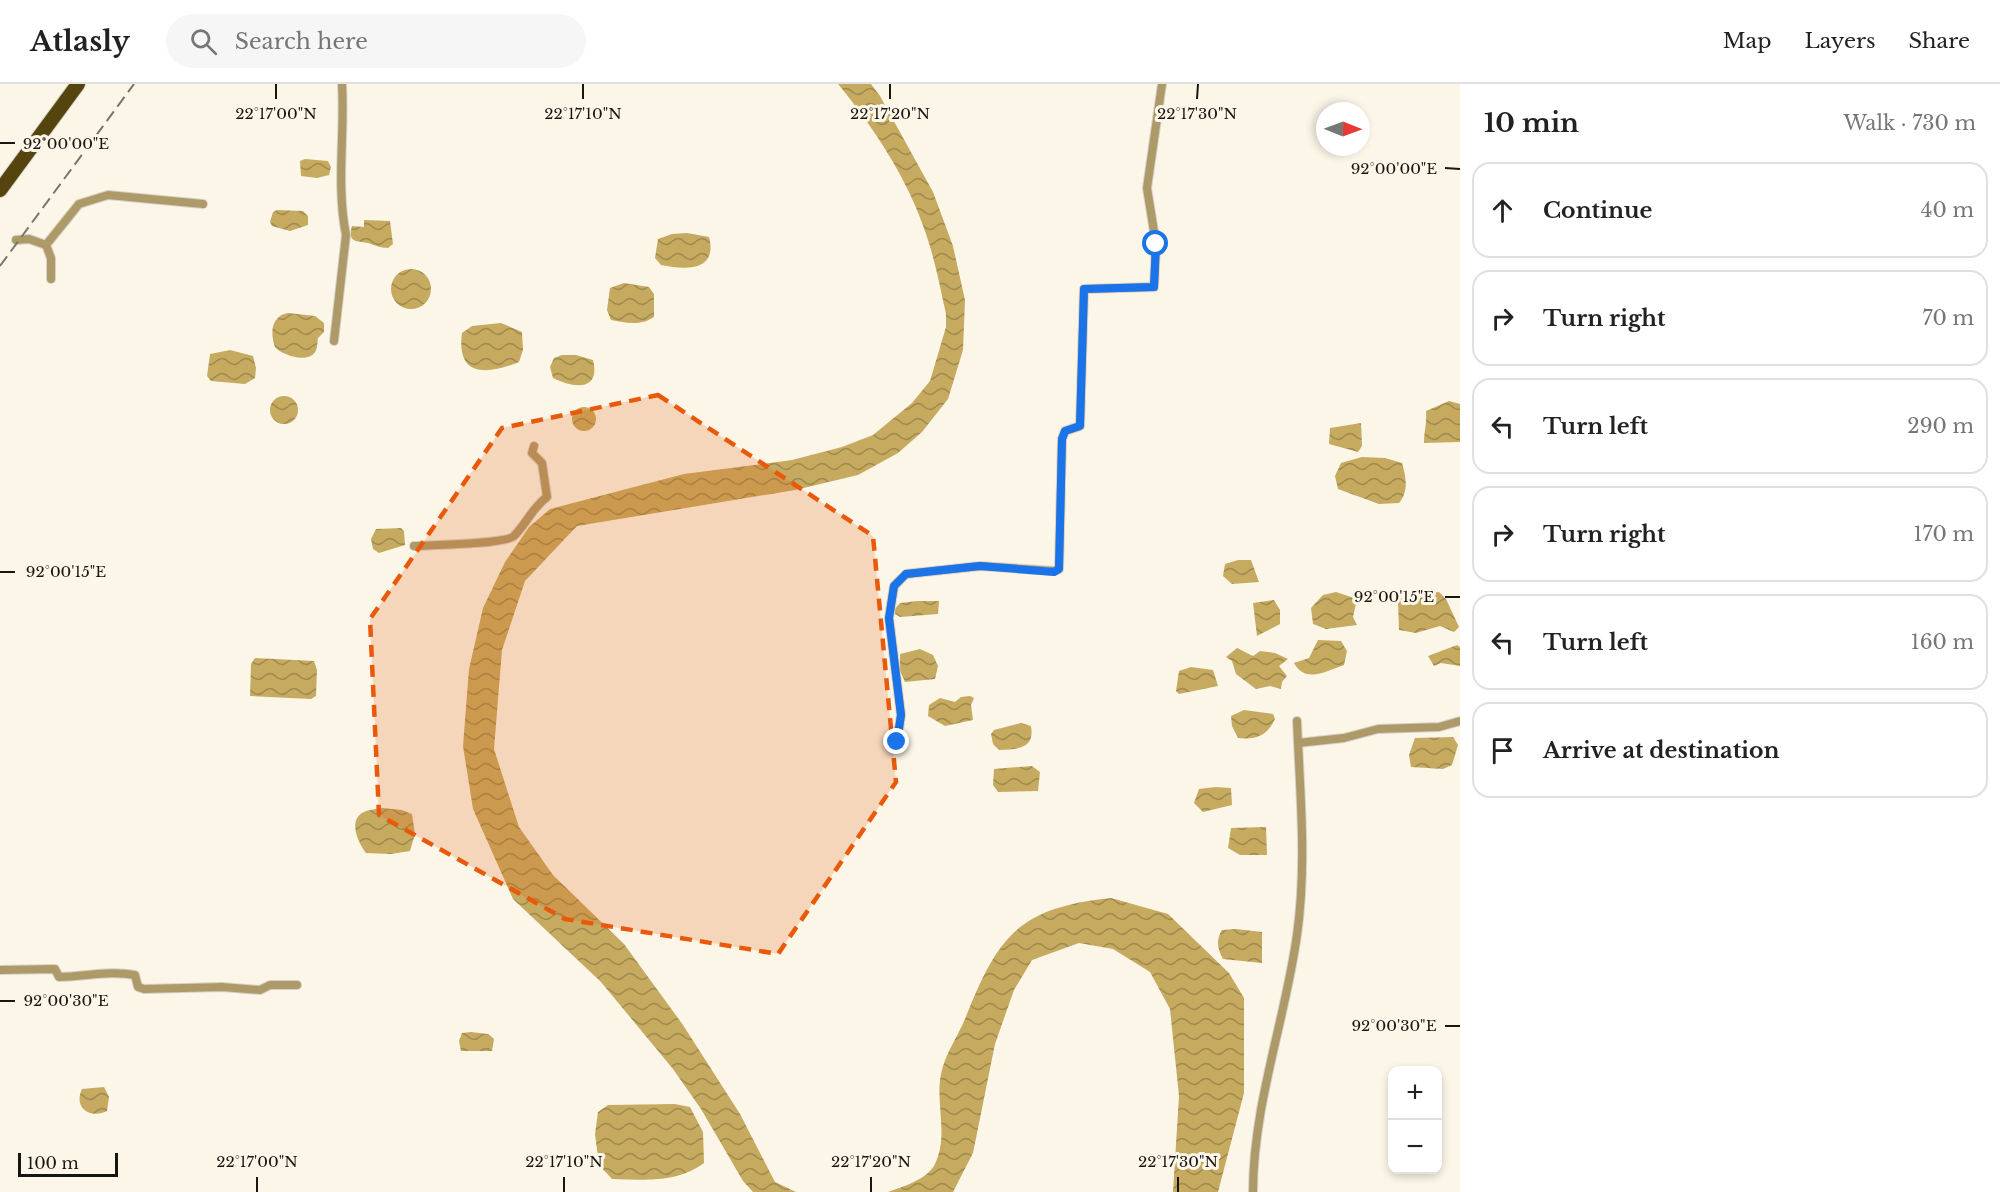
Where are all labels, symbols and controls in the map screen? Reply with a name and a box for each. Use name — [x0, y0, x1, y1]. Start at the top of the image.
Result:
search box — [166, 14, 586, 68]
text: Atlasly — [30, 24, 130, 59]
icon: search — [187, 25, 220, 58]
text: Search here — [235, 28, 368, 55]
text: Map — [1723, 28, 1772, 54]
text: Layers — [1805, 28, 1876, 54]
text: Share — [1909, 28, 1970, 54]
north arrow — [1316, 102, 1370, 156]
text: 22°17'00"N — [235, 104, 317, 123]
text: 22°17'10"N — [544, 104, 622, 123]
text: 22°17'20"N — [850, 104, 930, 123]
text: 22°17'30"N — [1157, 104, 1237, 123]
text: 10 min — [1484, 107, 1579, 139]
text: Walk · 730 m — [1844, 111, 1976, 135]
text: 92°00'00"E — [23, 134, 109, 153]
text: 92°00'00"E — [1351, 159, 1437, 178]
icon: ahead — [1486, 194, 1519, 227]
text: Continue — [1543, 197, 1652, 224]
text: 40 m — [1921, 198, 1974, 222]
route start — [1142, 230, 1168, 256]
icon: right — [1486, 302, 1519, 335]
text: Turn right — [1543, 305, 1665, 332]
text: 70 m — [1922, 306, 1974, 330]
icon: left — [1486, 410, 1519, 443]
text: Turn left — [1543, 413, 1648, 440]
text: 290 m — [1907, 414, 1974, 438]
icon: right — [1486, 518, 1519, 551]
text: Turn right — [1543, 521, 1665, 548]
text: 170 m — [1914, 522, 1974, 546]
text: 92°00'15"E — [26, 562, 106, 581]
text: 92°00'15"E — [1354, 587, 1434, 606]
icon: left — [1486, 626, 1519, 659]
text: Turn left — [1543, 629, 1648, 656]
text: 160 m — [1911, 630, 1974, 654]
route end — [883, 728, 909, 754]
icon: arrive — [1486, 734, 1519, 767]
text: Arrive at destination — [1543, 737, 1780, 764]
text: 92°00'30"E — [23, 991, 109, 1010]
text: 92°00'30"E — [1351, 1016, 1437, 1035]
map controls — [1388, 1066, 1442, 1174]
button: + — [1388, 1066, 1442, 1120]
button: − — [1388, 1120, 1442, 1174]
scale bar — [18, 1150, 118, 1178]
text: 22°17'00"N — [216, 1152, 298, 1171]
text: 22°17'10"N — [525, 1152, 603, 1171]
text: 22°17'20"N — [831, 1152, 911, 1171]
text: 22°17'30"N — [1138, 1152, 1218, 1171]
text: 100 m — [27, 1153, 79, 1173]

